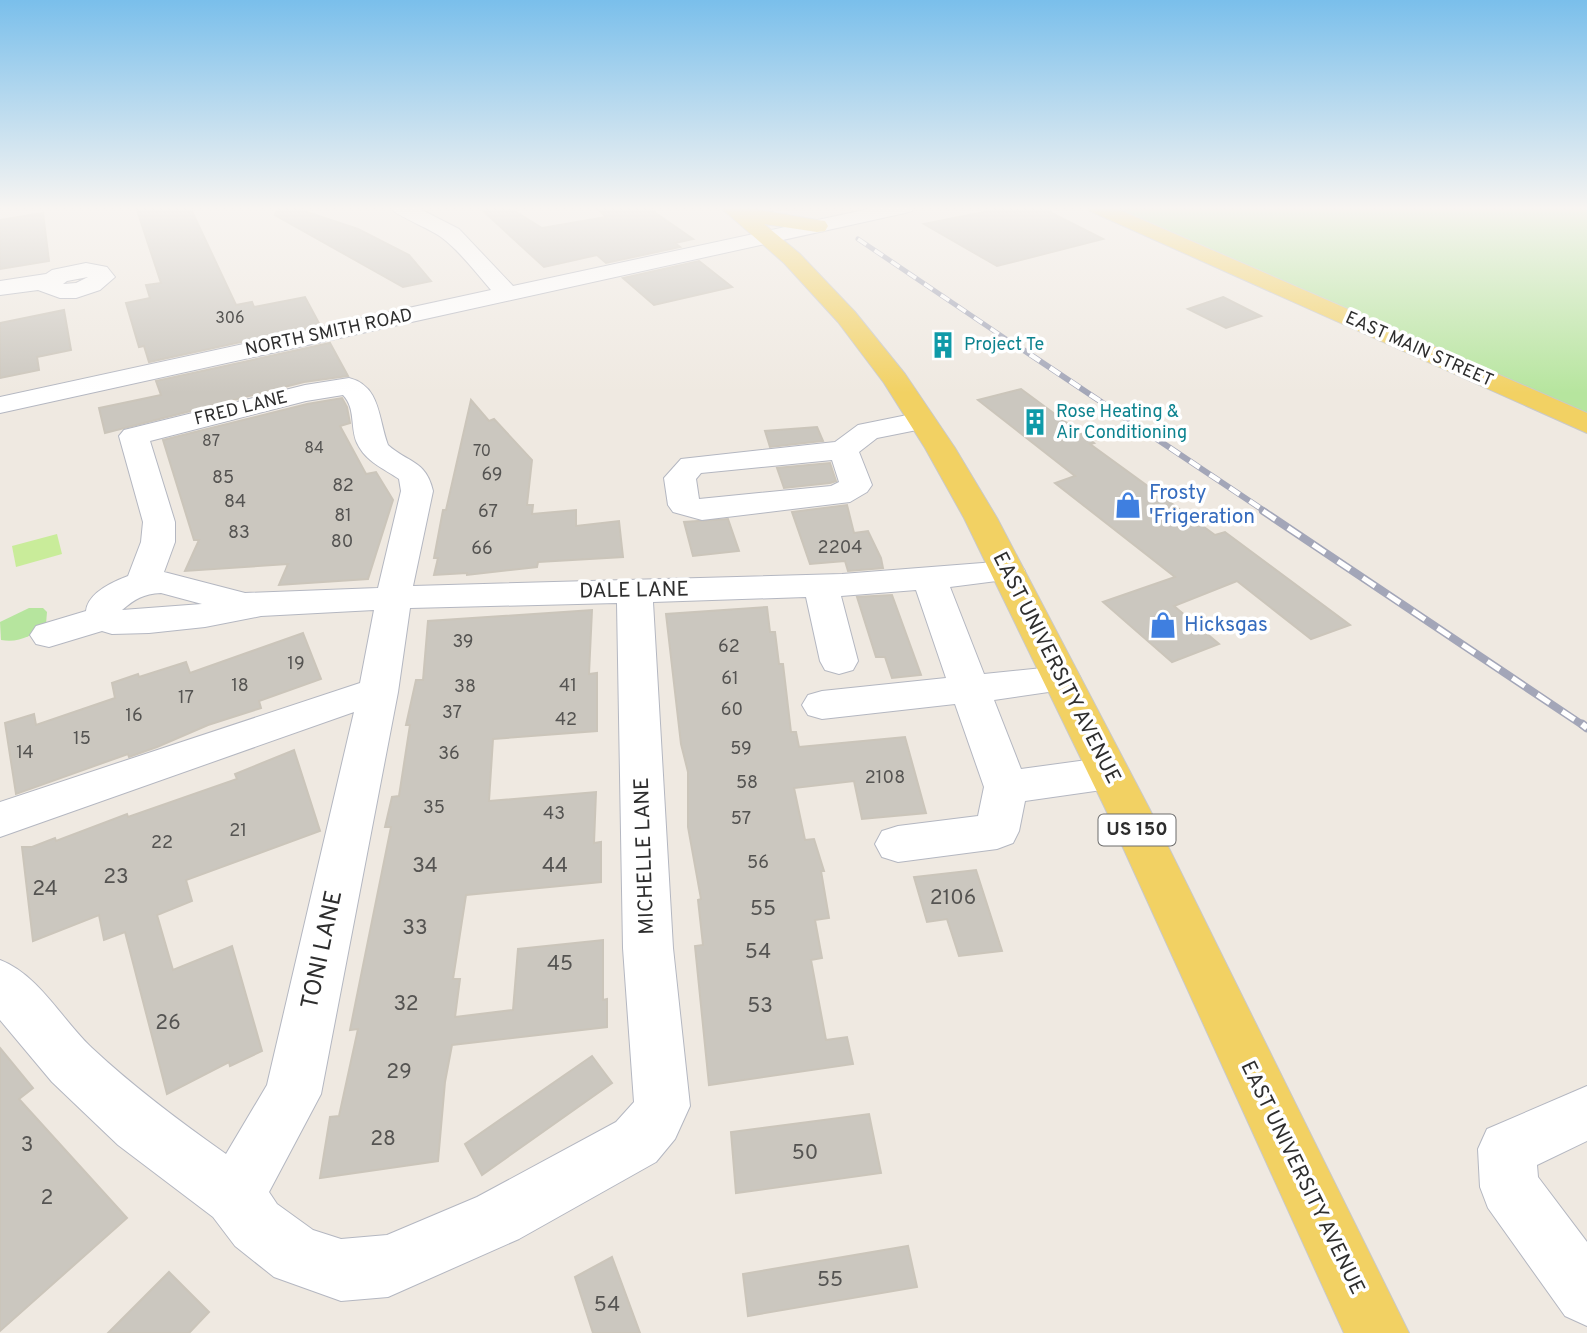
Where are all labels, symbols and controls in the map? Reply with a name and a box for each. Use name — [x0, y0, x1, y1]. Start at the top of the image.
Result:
street label: NORTH SMITH ROAD — [243, 304, 415, 362]
street label: EAST MAIN STREET — [1341, 307, 1497, 393]
house number: 306 — [215, 309, 245, 329]
building icon: Project Te — [928, 330, 958, 360]
place label: Project Te — [964, 334, 1044, 357]
street label: FRED LANE — [192, 386, 290, 432]
place label: Rose Heating & Air Conditioning — [1056, 401, 1187, 445]
building icon: Rose Heating & Air Conditioning — [1020, 407, 1050, 437]
house number: 87 — [202, 432, 220, 452]
house number: 84 — [304, 439, 324, 459]
house number: 70 — [473, 442, 491, 462]
house number: 69 — [482, 464, 502, 487]
house number: 85 — [212, 467, 234, 490]
house number: 82 — [332, 475, 354, 498]
place label: Frosty 'Frigeration — [1149, 480, 1255, 531]
shop icon: Frosty 'Frigeration — [1113, 490, 1143, 520]
house number: 84 — [224, 491, 246, 514]
house number: 67 — [478, 501, 498, 524]
house number: 81 — [334, 505, 352, 528]
house number: 83 — [228, 522, 250, 545]
house number: 80 — [331, 531, 353, 554]
house number: 2204 — [818, 537, 862, 560]
house number: 66 — [471, 538, 493, 561]
street label: EAST UNIVERSITY AVENUE — [986, 548, 1126, 788]
street label: DALE LANE — [579, 577, 689, 605]
shop icon: Hicksgas — [1148, 610, 1178, 640]
place label: Hicksgas — [1184, 612, 1268, 639]
house number: 39 — [452, 631, 474, 654]
house number: 62 — [718, 636, 740, 659]
house number: 19 — [287, 653, 305, 676]
house number: 61 — [721, 668, 739, 691]
house number: 18 — [231, 675, 249, 698]
house number: 41 — [559, 675, 577, 698]
house number: 38 — [454, 676, 476, 699]
house number: 17 — [178, 687, 194, 710]
house number: 60 — [721, 699, 743, 722]
house number: 37 — [442, 702, 462, 725]
house number: 16 — [125, 705, 143, 728]
house number: 42 — [555, 709, 577, 732]
house number: 15 — [73, 728, 91, 751]
house number: 59 — [730, 738, 752, 761]
house number: 14 — [16, 742, 34, 765]
house number: 36 — [438, 743, 460, 766]
house number: 2108 — [865, 767, 905, 790]
house number: 58 — [736, 772, 758, 795]
street label: MICHELLE LANE — [629, 777, 661, 935]
house number: 35 — [423, 797, 445, 820]
house number: 43 — [543, 803, 565, 826]
house number: 57 — [731, 808, 751, 831]
road number: US 150 — [1098, 814, 1176, 846]
house number: 21 — [229, 820, 247, 843]
house number: 22 — [151, 832, 173, 855]
house number: 56 — [747, 852, 769, 875]
house number: 34 — [412, 853, 438, 880]
house number: 44 — [542, 853, 568, 880]
house number: 23 — [103, 864, 129, 891]
house number: 24 — [32, 876, 58, 903]
house number: 2106 — [930, 885, 976, 912]
street label: TONI LANE — [296, 888, 350, 1012]
house number: 55 — [750, 896, 776, 923]
house number: 33 — [402, 915, 428, 942]
house number: 54 — [745, 939, 771, 966]
house number: 45 — [547, 951, 573, 978]
house number: 32 — [393, 991, 419, 1018]
house number: 53 — [747, 993, 773, 1020]
house number: 26 — [155, 1010, 181, 1037]
street label: EAST UNIVERSITY AVENUE — [1234, 1057, 1370, 1299]
house number: 29 — [386, 1059, 412, 1086]
house number: 28 — [370, 1126, 396, 1153]
house number: 3 — [21, 1132, 33, 1159]
house number: 50 — [792, 1140, 818, 1167]
house number: 2 — [41, 1185, 53, 1212]
house number: 55 — [817, 1267, 843, 1294]
house number: 54 — [594, 1292, 620, 1319]

